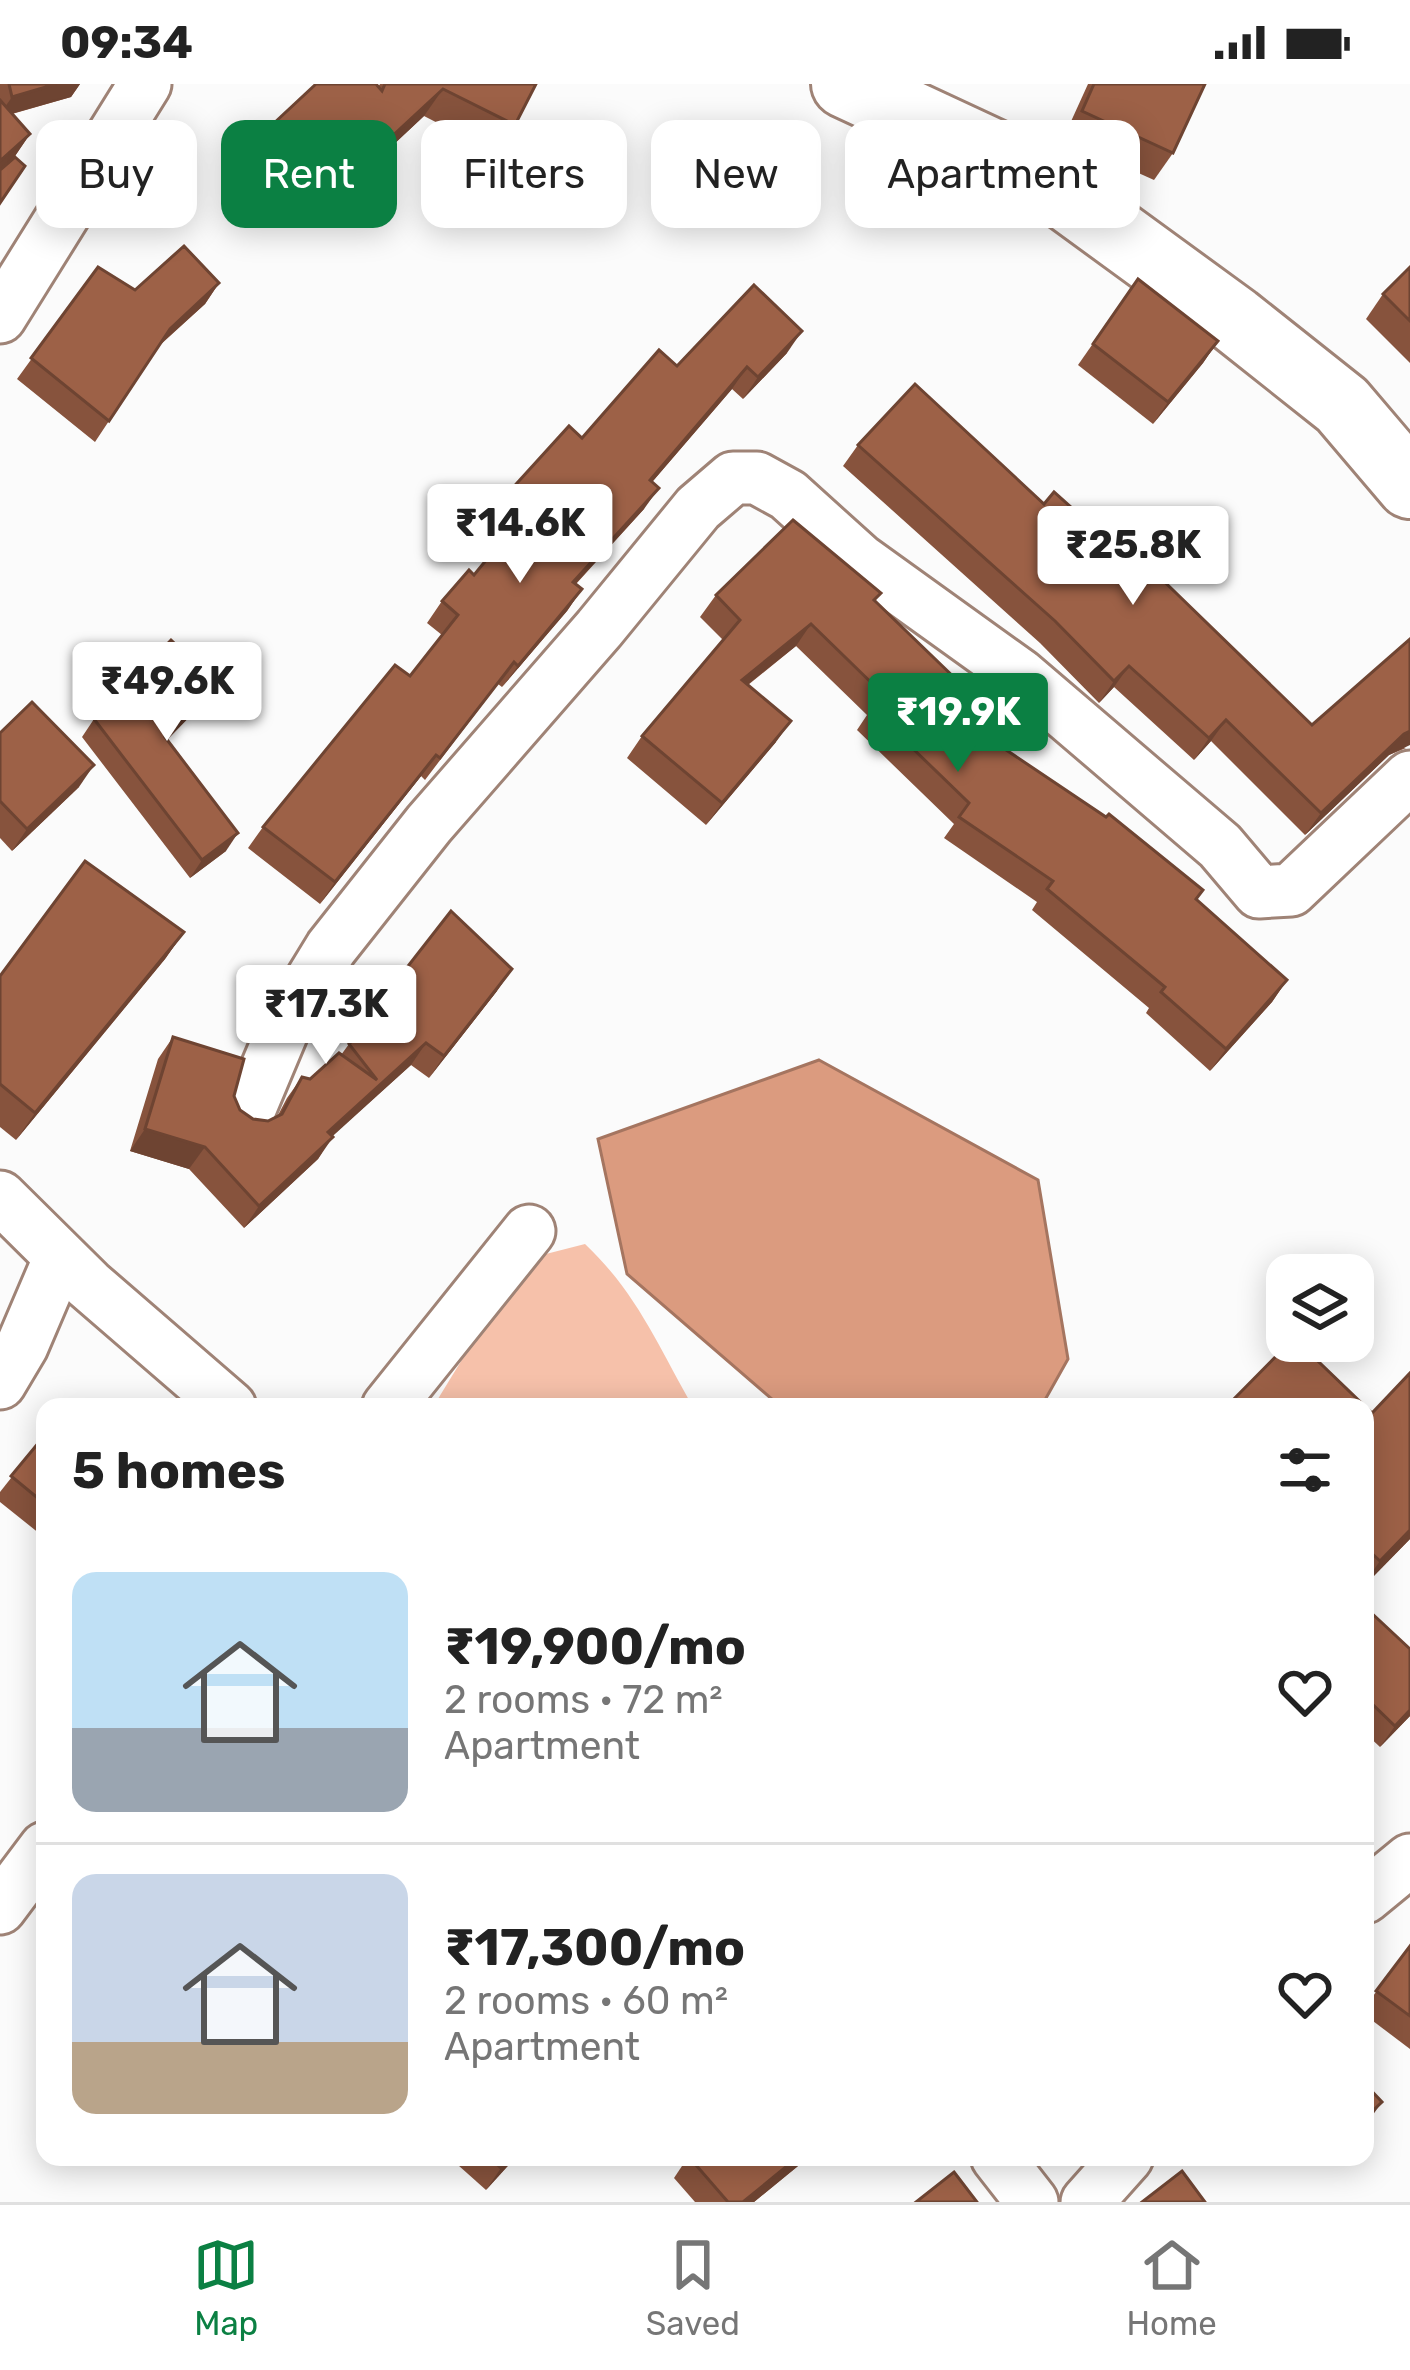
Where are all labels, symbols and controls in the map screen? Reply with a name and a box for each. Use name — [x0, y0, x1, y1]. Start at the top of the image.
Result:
text: 09:34 — [60, 16, 193, 69]
chip: Buy — [36, 120, 197, 228]
chip: Rent — [221, 120, 397, 228]
chip: Filters — [421, 120, 627, 228]
chip: New — [651, 120, 821, 228]
chip: Apartment — [845, 120, 1140, 228]
pin: ₹14.6K — [422, 484, 618, 586]
text: ₹14.6K — [454, 500, 586, 546]
pin: ₹25.8K — [1035, 506, 1231, 608]
text: ₹25.8K — [1065, 522, 1201, 568]
pin: ₹49.6K — [69, 642, 265, 744]
text: ₹49.6K — [99, 658, 235, 704]
pin: ₹19.9K — [860, 673, 1056, 775]
text: ₹19.9K — [895, 689, 1021, 735]
pin: ₹17.3K — [228, 965, 424, 1067]
text: ₹17.3K — [263, 981, 389, 1027]
map controls — [1266, 1254, 1374, 1362]
button: layers — [1266, 1254, 1374, 1362]
icon: filters — [1272, 1437, 1338, 1503]
text: 5 homes — [72, 1440, 285, 1501]
text: ₹19,900/mo — [444, 1616, 746, 1677]
icon: home — [168, 1620, 312, 1764]
icon: heart — [1272, 1659, 1338, 1725]
text: 2 rooms · 72 m² — [444, 1677, 723, 1723]
text: Apartment — [444, 1723, 640, 1769]
text: ₹17,300/mo — [444, 1917, 745, 1978]
icon: home — [168, 1922, 312, 2066]
icon: heart — [1272, 1961, 1338, 2027]
text: 2 rooms · 60 m² — [444, 1978, 728, 2024]
text: Apartment — [444, 2024, 640, 2070]
tab: Map — [193, 2232, 259, 2343]
tab: Saved — [646, 2232, 740, 2343]
tab: Home — [1126, 2232, 1217, 2343]

